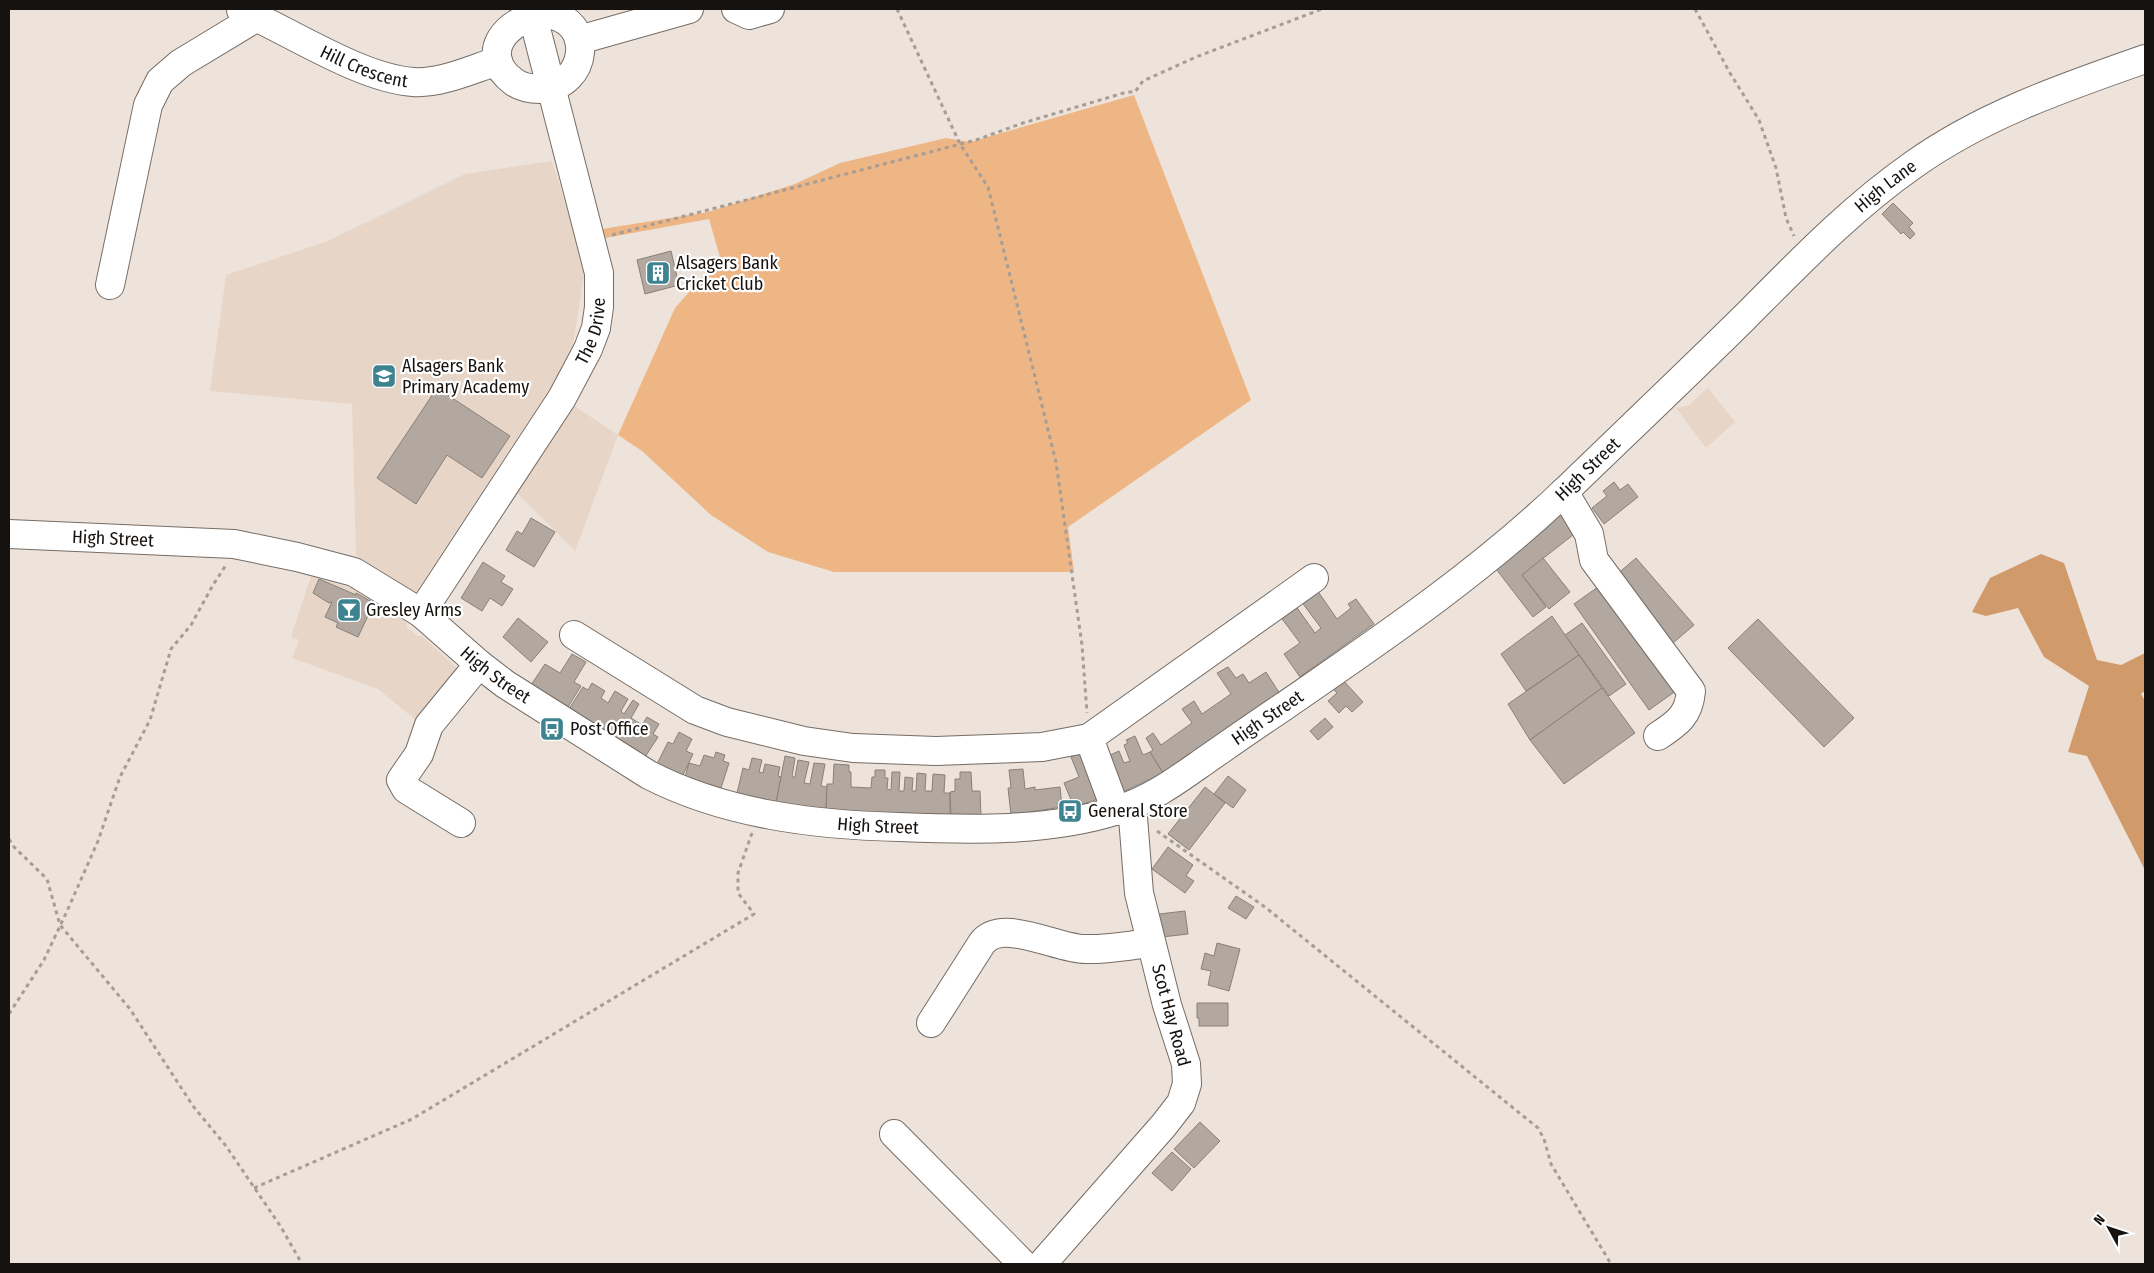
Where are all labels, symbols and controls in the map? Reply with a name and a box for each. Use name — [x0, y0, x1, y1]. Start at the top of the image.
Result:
street label: Hill Crescent — [316, 41, 409, 92]
street label: High Lane — [1850, 155, 1921, 217]
place label: Alsagers Bank Cricket Club — [676, 252, 779, 295]
building icon: Alsagers Bank Cricket Club — [645, 260, 671, 286]
street label: The Drive — [571, 298, 610, 368]
place label: Alsagers Bank Primary Academy — [402, 355, 529, 398]
school or university icon: Alsagers Bank Primary Academy — [371, 363, 397, 389]
street label: High Street — [1551, 433, 1625, 506]
street label: High Street — [71, 526, 154, 551]
bar icon: Gresley Arms — [336, 597, 362, 623]
place label: Gresley Arms — [366, 599, 462, 621]
street label: High Street — [456, 642, 535, 708]
street label: High Street — [1227, 685, 1308, 750]
bus stop icon: Post Office — [539, 716, 565, 742]
place label: Post Office — [570, 718, 649, 740]
bus stop icon: General Store — [1057, 798, 1083, 824]
place label: General Store — [1088, 800, 1188, 822]
street label: High Street — [836, 813, 919, 839]
street label: Scot Hay Road — [1147, 961, 1195, 1069]
north arrow — [2084, 1203, 2134, 1253]
text: N — [2090, 1211, 2109, 1229]

